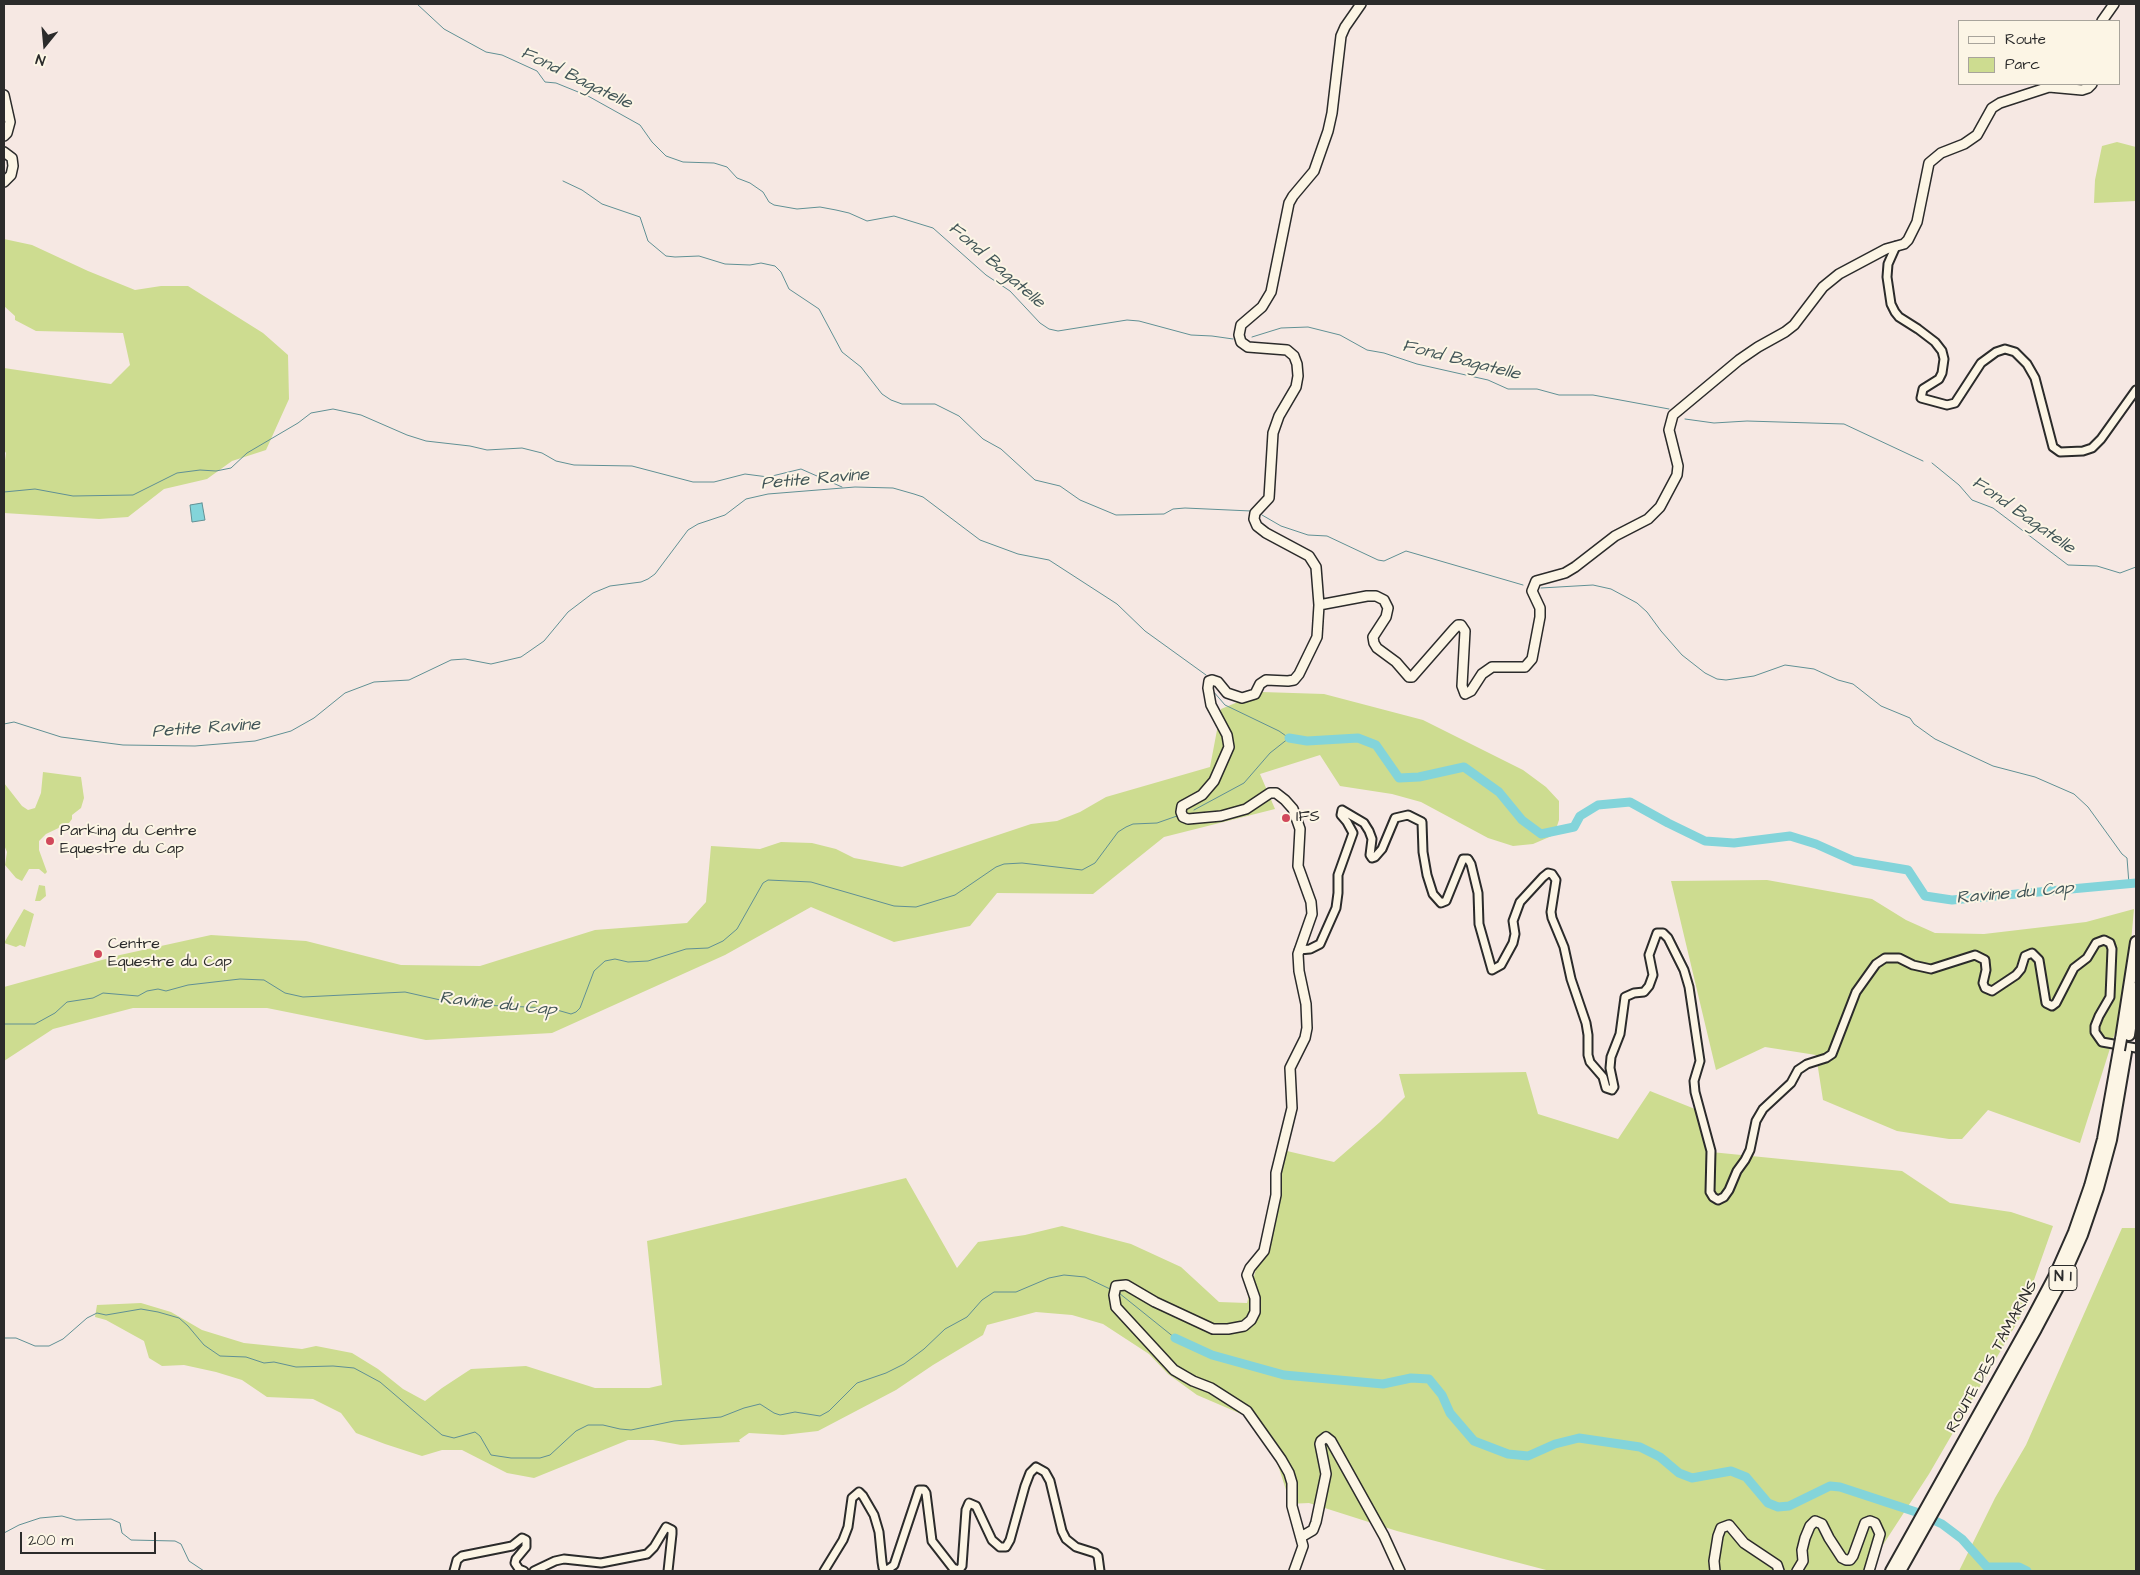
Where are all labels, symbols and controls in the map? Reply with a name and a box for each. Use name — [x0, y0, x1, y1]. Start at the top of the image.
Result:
north arrow — [20, 20, 70, 70]
legend — [1958, 20, 2120, 85]
text: Route — [2005, 29, 2046, 50]
water label: Fond Bagatelle — [517, 43, 635, 115]
text: N — [33, 48, 48, 70]
text: Parc — [2005, 54, 2040, 75]
water label: Fond Bagatelle — [943, 218, 1049, 314]
water label: Fond Bagatelle — [1400, 336, 1522, 386]
water label: Petite Ravine — [760, 465, 870, 495]
water label: Fond Bagatelle — [1967, 472, 2079, 560]
water label: Petite Ravine — [151, 714, 261, 744]
place label: IFS — [1296, 808, 1320, 828]
marker: IFS — [1280, 812, 1292, 824]
place label: Parking du Centre Equestre du Cap — [60, 822, 197, 860]
marker: Parking du Centre Equestre du Cap — [44, 835, 56, 847]
water label: Ravine du Cap — [1956, 878, 2074, 910]
place label: Centre Equestre du Cap — [108, 935, 232, 973]
marker: Centre Equestre du Cap — [92, 948, 104, 960]
water label: Ravine du Cap — [438, 988, 558, 1022]
road number: N 1 — [2049, 1266, 2077, 1290]
street label: ROUTE DES TAMARINS — [1943, 1277, 2043, 1437]
scale bar — [22, 1522, 159, 1554]
text: 200 m — [28, 1530, 73, 1551]

